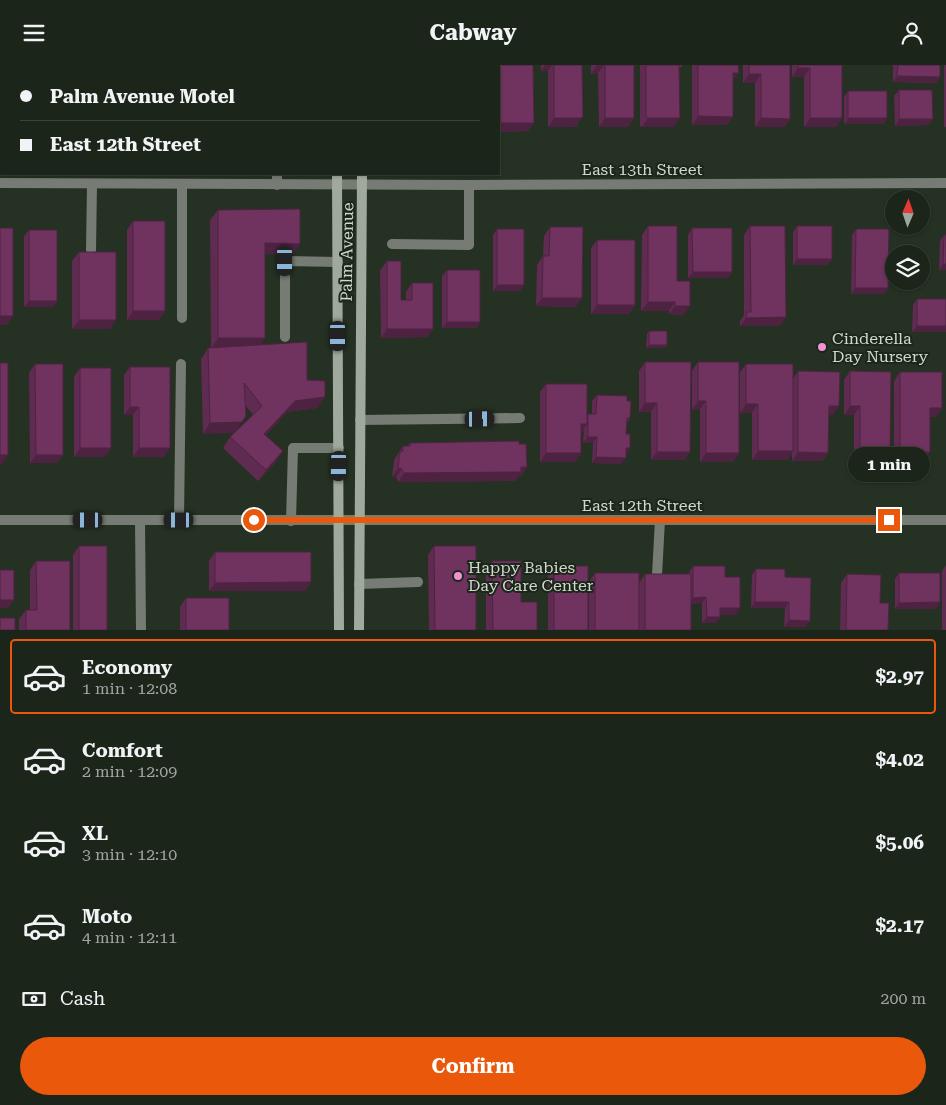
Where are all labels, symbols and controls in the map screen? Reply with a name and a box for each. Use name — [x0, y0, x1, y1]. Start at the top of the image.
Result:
icon: menu — [20, 19, 48, 47]
icon: person — [898, 19, 926, 47]
text: Cabway — [430, 20, 516, 45]
text: Palm Avenue Motel — [50, 85, 235, 108]
text: East 12th Street — [50, 133, 201, 156]
street label: East 13th Street — [582, 160, 702, 179]
north arrow — [885, 190, 930, 235]
map controls — [885, 190, 930, 290]
street label: Palm Avenue — [337, 202, 357, 302]
button: layers — [885, 245, 930, 290]
car — [277, 246, 292, 276]
car — [330, 321, 345, 351]
place label: Cinderella Day Nursery — [832, 329, 929, 366]
marker: Cinderella Day Nursery — [816, 341, 828, 353]
car — [464, 411, 495, 427]
callout: 1 min — [848, 447, 930, 483]
car — [331, 451, 346, 481]
text: 1 min — [867, 455, 911, 474]
street label: East 12th Street — [582, 496, 702, 515]
route start — [243, 509, 265, 531]
route end — [878, 509, 900, 531]
car — [73, 513, 103, 528]
car — [164, 513, 194, 528]
place label: Happy Babies Day Care Center — [468, 558, 594, 595]
marker: Happy Babies Day Care Center — [452, 570, 464, 582]
icon: car — [22, 654, 67, 699]
text: Economy — [82, 656, 172, 679]
text: $2.97 — [875, 665, 924, 688]
text: 1 min · 12:08 — [82, 679, 177, 698]
icon: car — [22, 737, 67, 782]
text: Comfort — [82, 739, 163, 762]
text: $4.02 — [875, 748, 924, 771]
text: 2 min · 12:09 — [82, 762, 177, 781]
icon: car — [22, 820, 67, 865]
text: XL — [82, 822, 108, 845]
text: $5.06 — [875, 831, 924, 854]
text: 3 min · 12:10 — [82, 845, 177, 864]
icon: car — [22, 903, 67, 948]
text: Moto — [82, 905, 132, 928]
text: $2.17 — [875, 914, 924, 937]
text: 4 min · 12:11 — [82, 928, 177, 947]
icon: cash — [20, 985, 48, 1013]
text: Cash — [60, 987, 105, 1010]
text: 200 m — [880, 989, 926, 1008]
button: Confirm — [20, 1037, 926, 1095]

